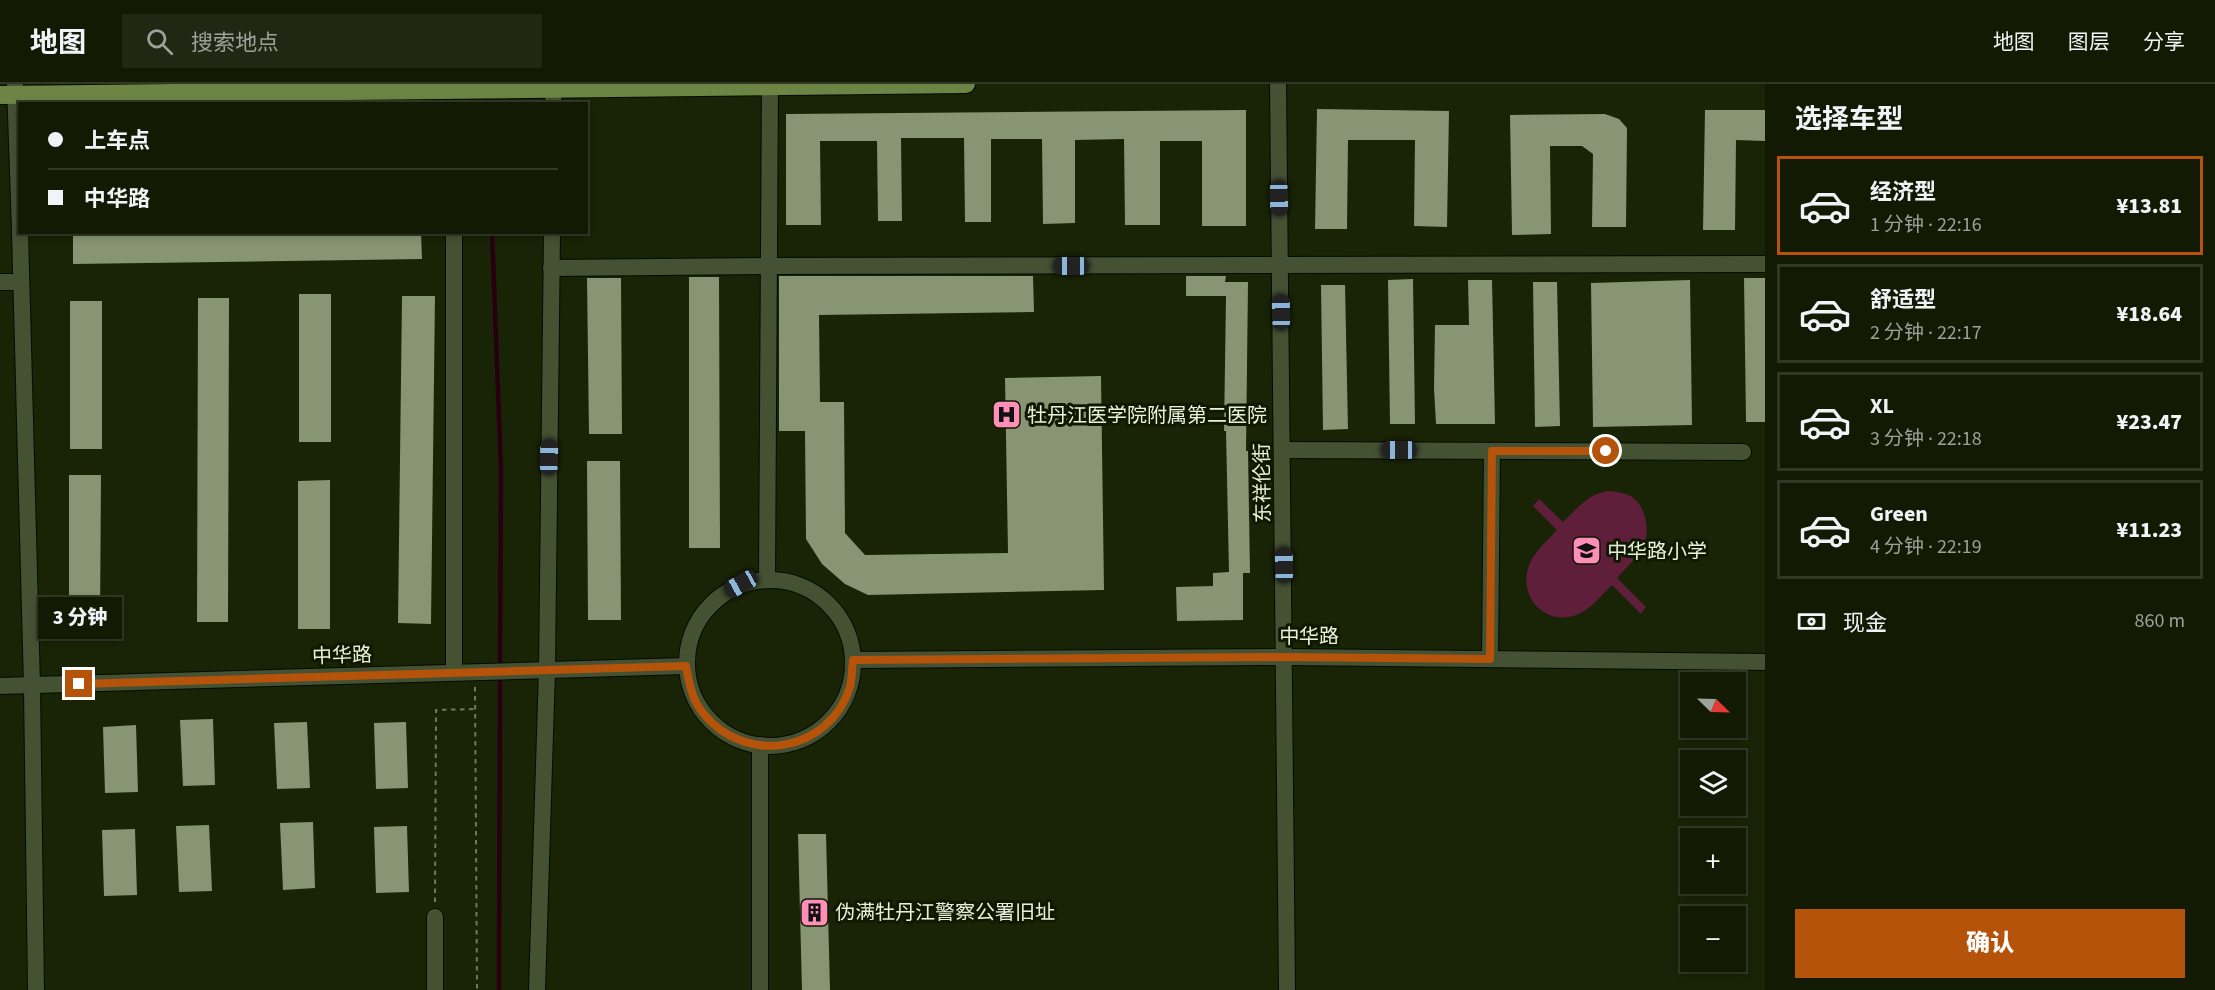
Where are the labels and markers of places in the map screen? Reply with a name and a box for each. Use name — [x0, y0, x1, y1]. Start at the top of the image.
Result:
hospital icon: 牡丹江医学院附属第二医院 — [990, 399, 1022, 431]
place label: 牡丹江医学院附属第二医院 — [1027, 402, 1267, 430]
school or university icon: 中华路小学 — [1570, 535, 1602, 567]
place label: 中华路小学 — [1607, 538, 1707, 566]
building icon: 伪满牡丹江警察公署旧址 — [798, 896, 830, 928]
place label: 伪满牡丹江警察公署旧址 — [835, 899, 1055, 927]

